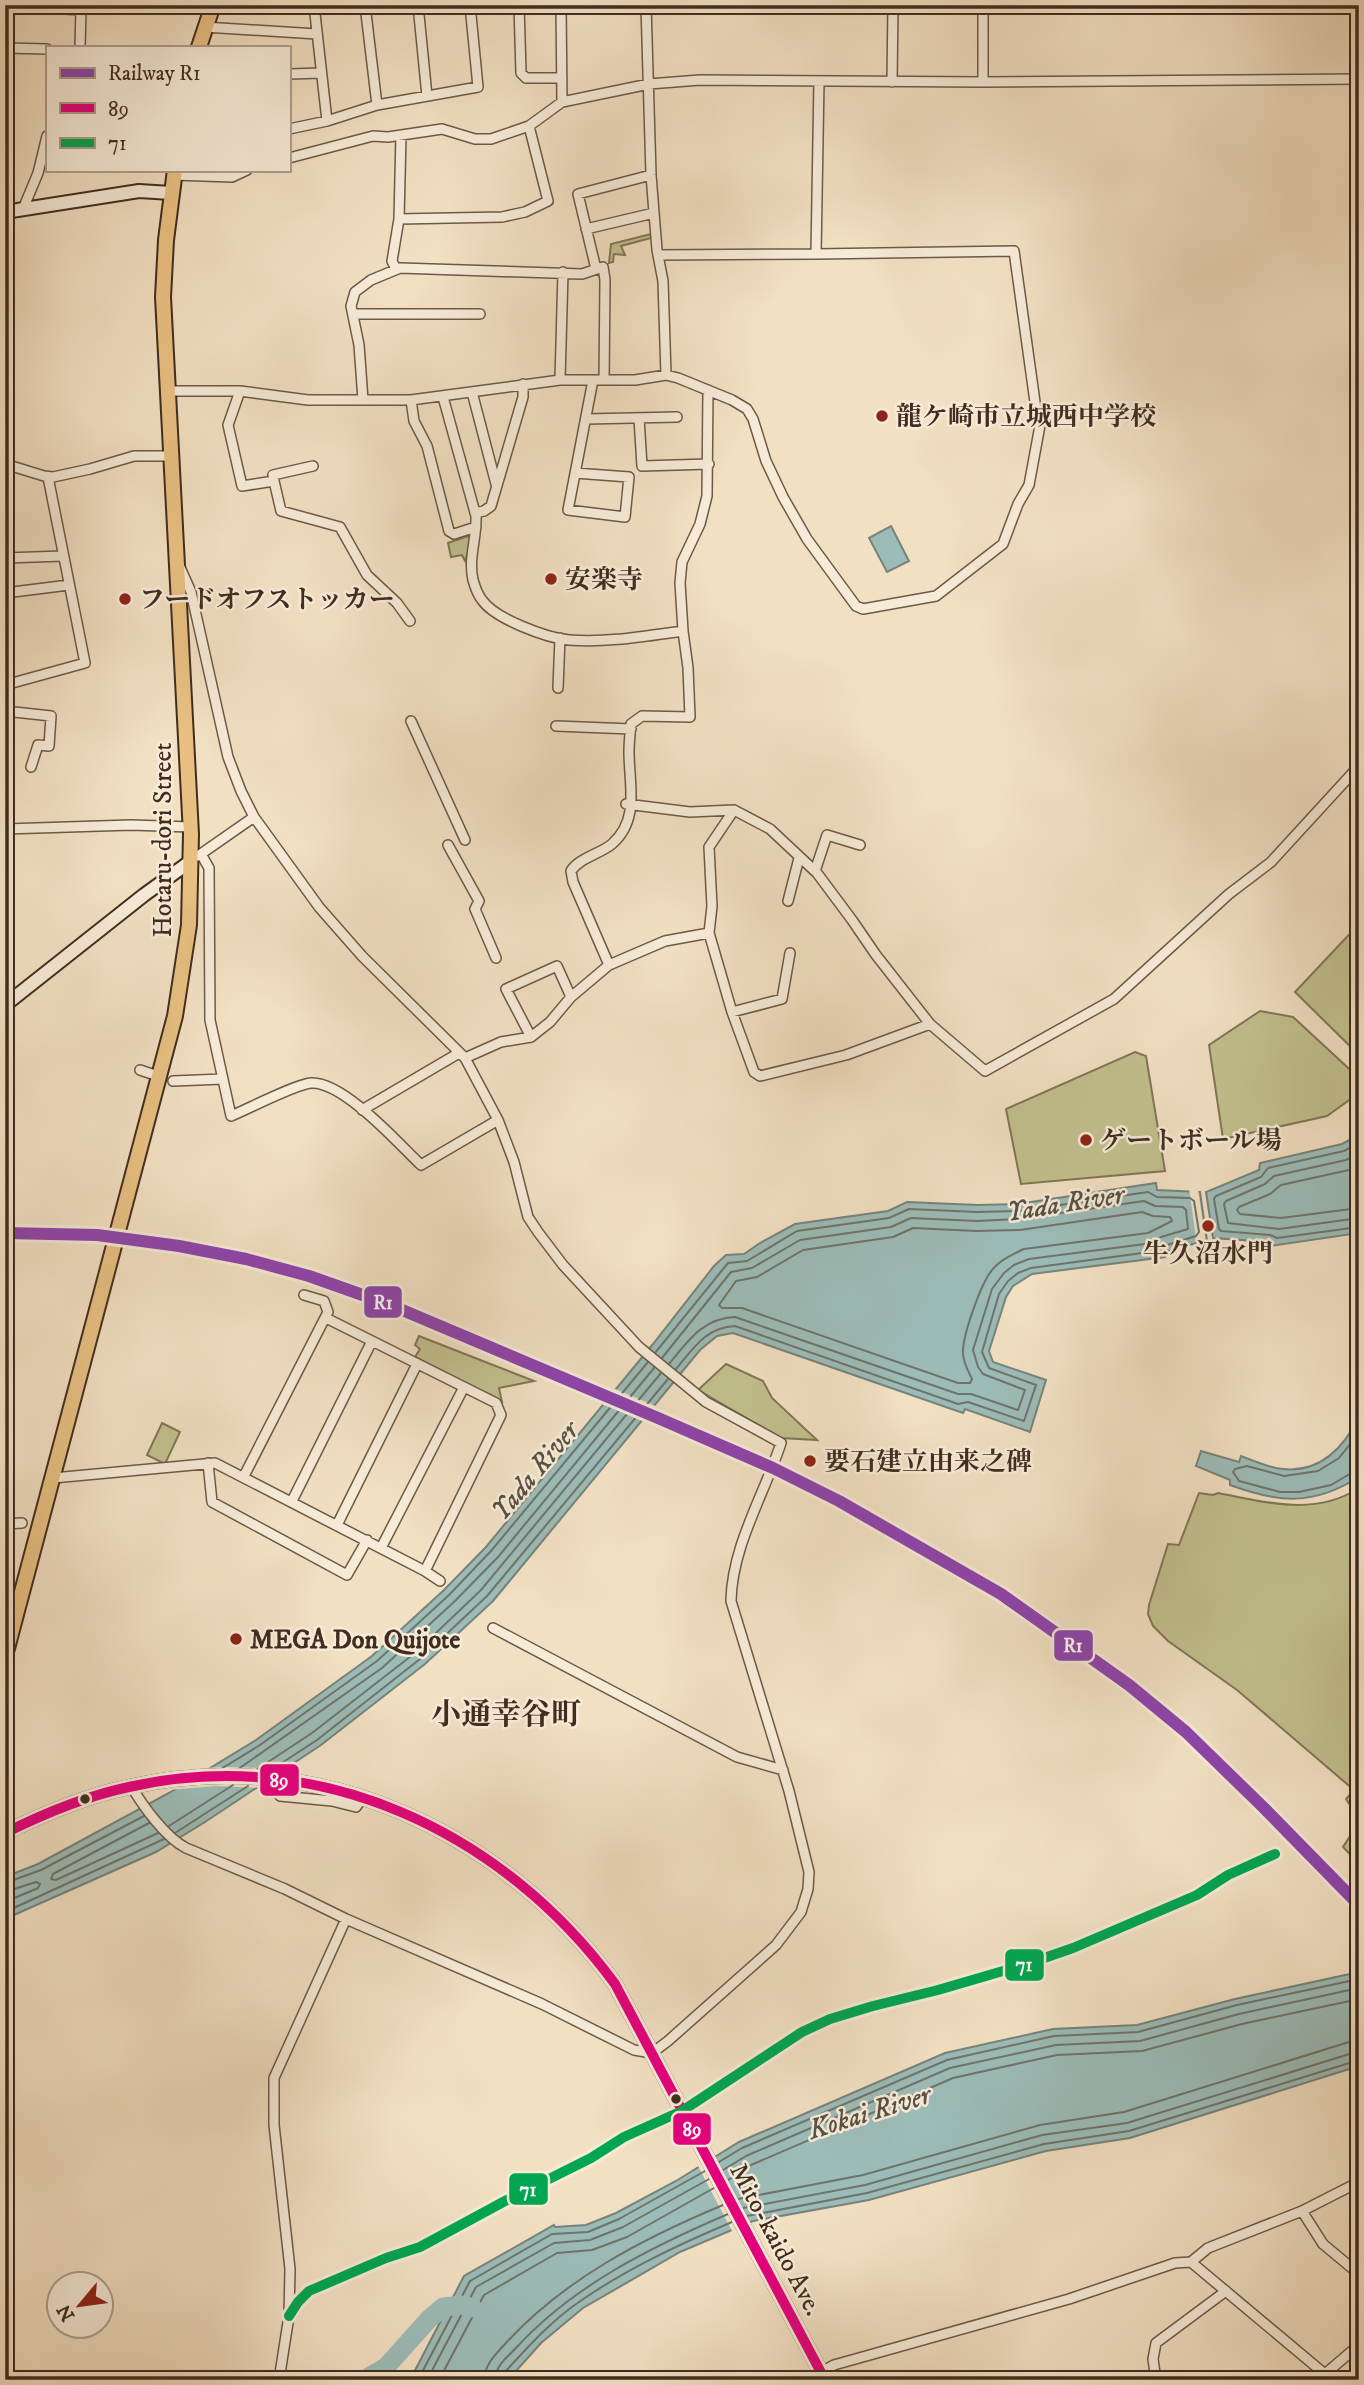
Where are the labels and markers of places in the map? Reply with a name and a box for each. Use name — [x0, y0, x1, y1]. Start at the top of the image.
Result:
place label: 龍ケ崎市立城西中学校 — [896, 401, 1156, 434]
marker: 龍ケ崎市立城西中学校 — [874, 408, 890, 424]
place label: 安楽寺 — [565, 564, 643, 597]
marker: 安楽寺 — [543, 571, 559, 587]
place label: フードオフストッカー — [139, 584, 395, 617]
marker: フードオフストッカー — [117, 591, 133, 607]
place label: ゲートボール場 — [1100, 1125, 1281, 1158]
marker: ゲートボール場 — [1078, 1132, 1094, 1148]
marker: 牛久沼水門 — [1200, 1218, 1216, 1234]
place label: 牛久沼水門 — [1143, 1238, 1273, 1271]
place label: 要石建立由来之碑 — [824, 1446, 1032, 1479]
marker: 要石建立由来之碑 — [802, 1453, 818, 1469]
place label: MEGA Don Quijote — [250, 1624, 460, 1657]
marker: MEGA Don Quijote — [228, 1631, 244, 1647]
unlabelled marker — [78, 1792, 92, 1806]
unlabelled marker — [669, 2092, 683, 2106]

